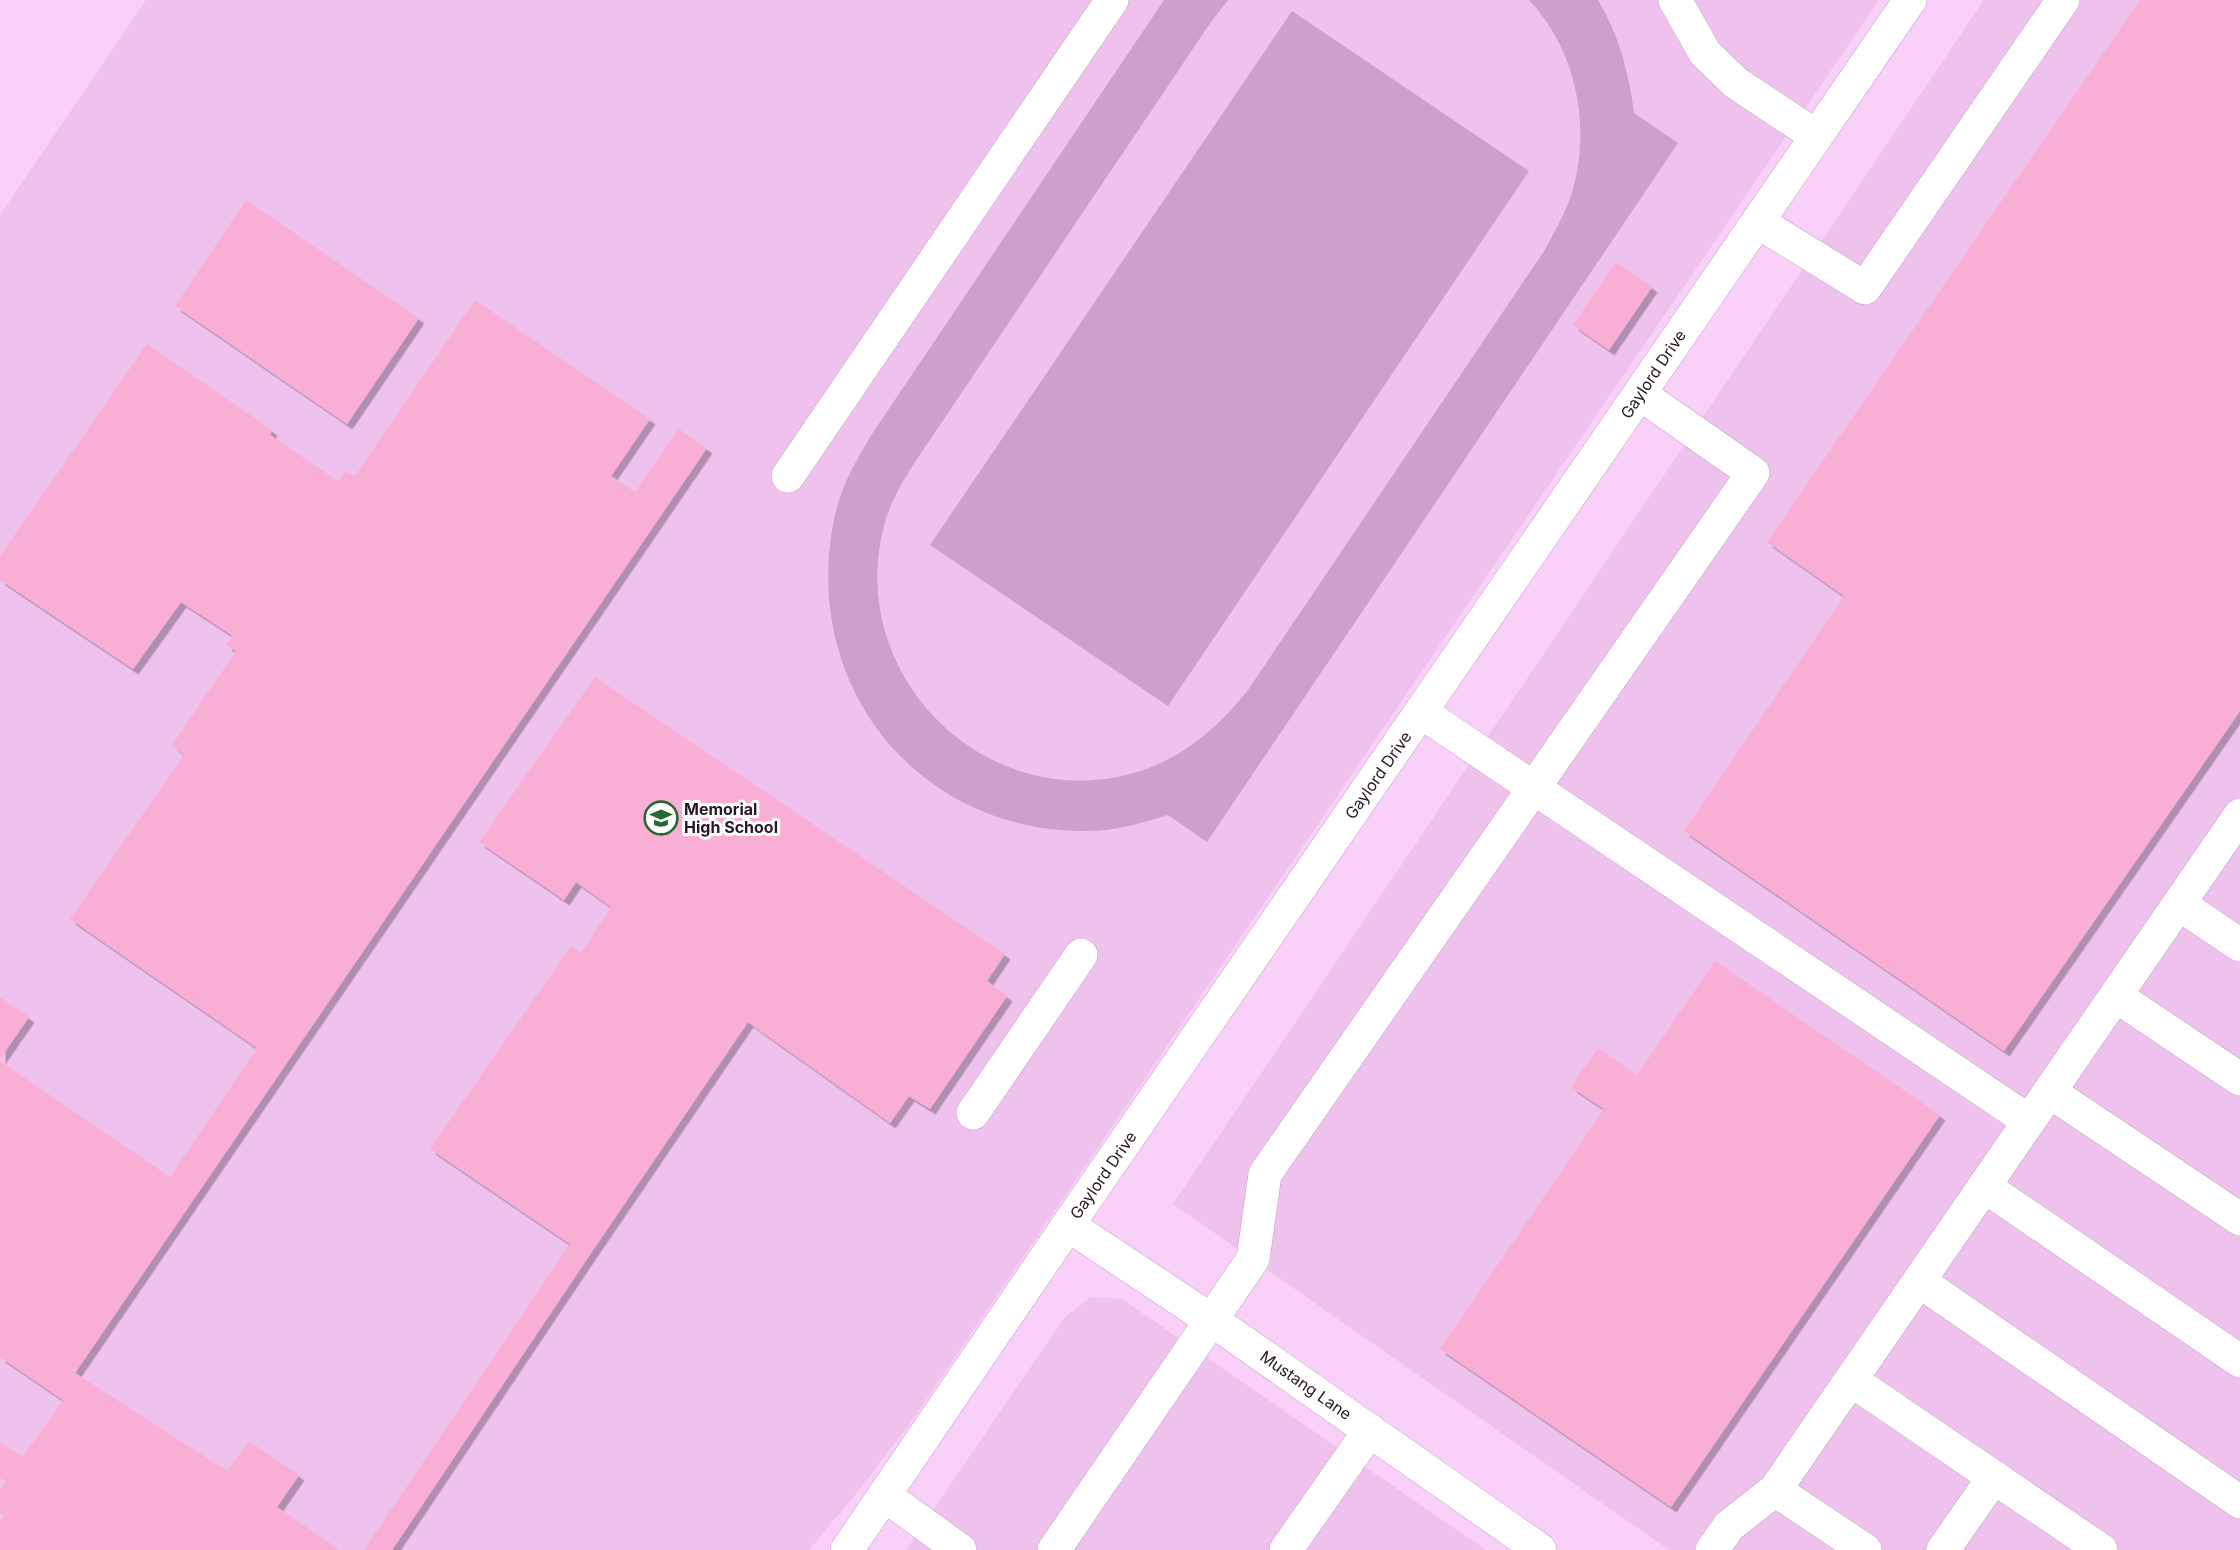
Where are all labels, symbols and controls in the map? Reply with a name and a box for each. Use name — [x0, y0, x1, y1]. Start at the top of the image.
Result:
street label: Gaylord Drive — [1616, 326, 1690, 422]
street label: Gaylord Drive — [1340, 727, 1416, 823]
place label: Memorial High School — [684, 799, 778, 837]
school or university icon: Memorial High School — [643, 800, 679, 836]
street label: Gaylord Drive — [1065, 1127, 1141, 1223]
street label: Mustang Lane — [1256, 1346, 1356, 1424]

